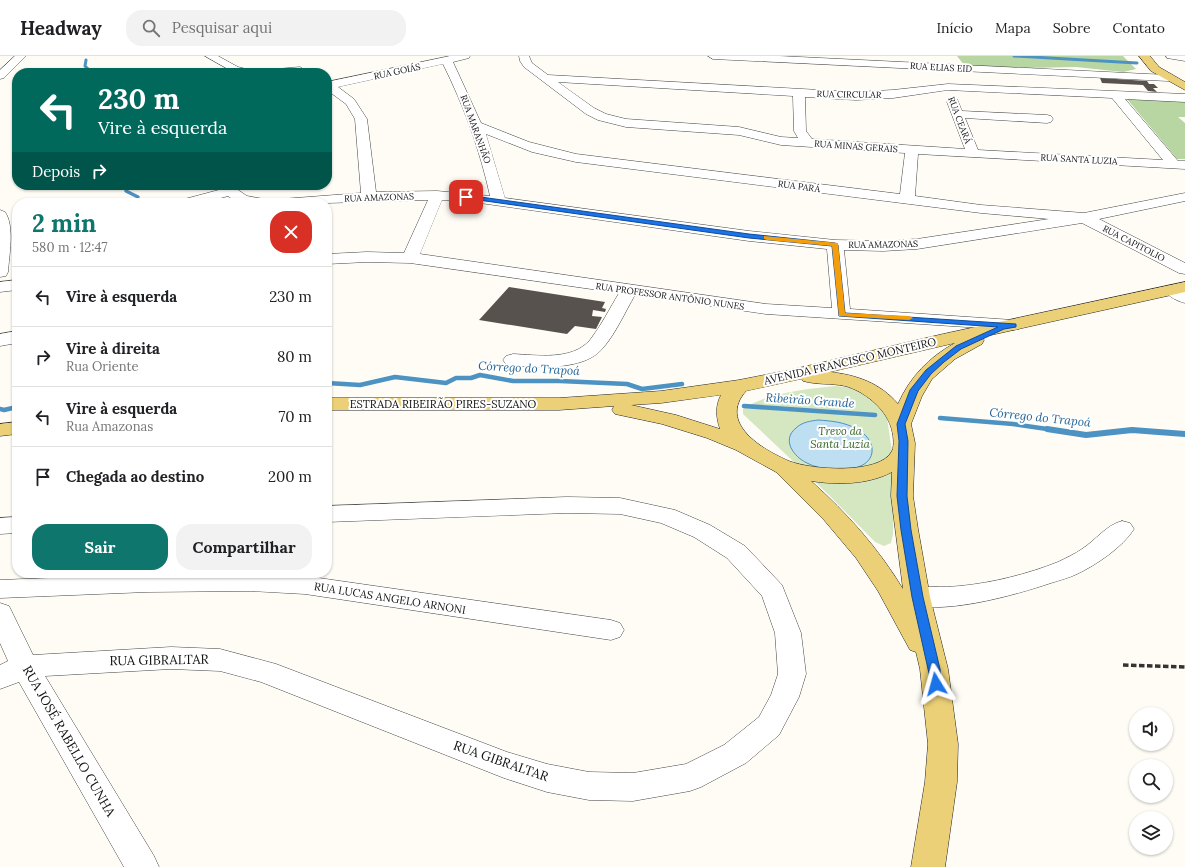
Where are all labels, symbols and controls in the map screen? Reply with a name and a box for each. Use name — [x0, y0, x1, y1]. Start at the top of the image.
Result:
search box — [126, 10, 406, 46]
text: Headway — [20, 16, 102, 40]
icon: search — [140, 17, 162, 39]
text: Pesquisar aqui — [172, 18, 272, 37]
text: Início — [936, 19, 973, 37]
text: Mapa — [995, 19, 1031, 37]
text: Sobre — [1053, 19, 1091, 37]
text: Contato — [1113, 19, 1165, 37]
street label: RUA ELIAS EID — [910, 60, 973, 74]
street label: RUA GOIÁS — [373, 61, 421, 81]
text: 230 m — [98, 81, 180, 117]
icon: left — [32, 84, 84, 136]
street label: RUA CIRCULAR — [817, 88, 882, 100]
street label: RUA MARANHÃO — [458, 93, 494, 165]
street label: RUA CEARÁ — [946, 95, 974, 145]
text: Vire à esquerda — [98, 116, 227, 139]
street label: RUA MINAS GERAIS — [814, 138, 898, 154]
street label: RUA SANTA LUZIA — [1040, 151, 1118, 167]
icon: right — [88, 160, 110, 182]
text: Depois — [32, 162, 80, 181]
street label: RUA PARÁ — [777, 178, 821, 194]
pin — [449, 180, 483, 214]
icon: arrive — [455, 186, 477, 208]
street label: RUA AMAZONAS — [344, 190, 414, 204]
text: 2 min — [32, 208, 96, 239]
button: close — [270, 211, 312, 253]
street label: RUA CAPITOLIO — [1101, 223, 1167, 263]
street label: RUA AMAZONAS — [848, 238, 918, 250]
text: 580 m · 12:47 — [32, 239, 108, 256]
street label: RUA PROFESSOR ANTÔNIO NUNES — [595, 279, 745, 312]
icon: left — [32, 286, 54, 308]
text: Vire à esquerda — [66, 287, 177, 306]
text: 230 m — [269, 287, 312, 306]
street label: AVENIDA FRANCISCO MONTEIRO — [762, 334, 938, 388]
text: Vire à direita — [66, 339, 160, 358]
icon: right — [32, 346, 54, 368]
text: 80 m — [277, 347, 312, 366]
text: Rua Oriente — [66, 358, 139, 375]
water label: Córrego do Trapoá — [478, 358, 581, 378]
water label: Ribeirão Grande — [765, 389, 855, 411]
street label: ESTRADA RIBEIRÃO PIRES-SUZANO — [350, 397, 537, 411]
text: Vire à esquerda — [66, 399, 177, 418]
water label: Córrego do Trapoá — [989, 404, 1092, 430]
icon: left — [32, 406, 54, 428]
text: 70 m — [278, 407, 312, 426]
text: Rua Amazonas — [66, 418, 153, 435]
park label: Trevo da Santa Luzia — [810, 424, 871, 451]
icon: arrive — [32, 466, 54, 488]
text: Chegada ao destino — [66, 467, 204, 486]
text: 200 m — [268, 467, 312, 486]
button: Sair — [32, 524, 168, 570]
button: Compartilhar — [176, 524, 312, 570]
street label: RUA LUCAS ANGELO ARNONI — [313, 579, 467, 617]
street label: RUA GIBRALTAR — [109, 651, 210, 669]
street label: RUA JOSÉ RABELLO CUNHA — [19, 662, 120, 820]
position arrow — [915, 663, 957, 705]
map controls — [1129, 707, 1173, 855]
button: sound — [1129, 707, 1173, 751]
street label: RUA GIBRALTAR — [451, 737, 552, 785]
button: search — [1129, 759, 1173, 803]
button: layers — [1129, 811, 1173, 855]

